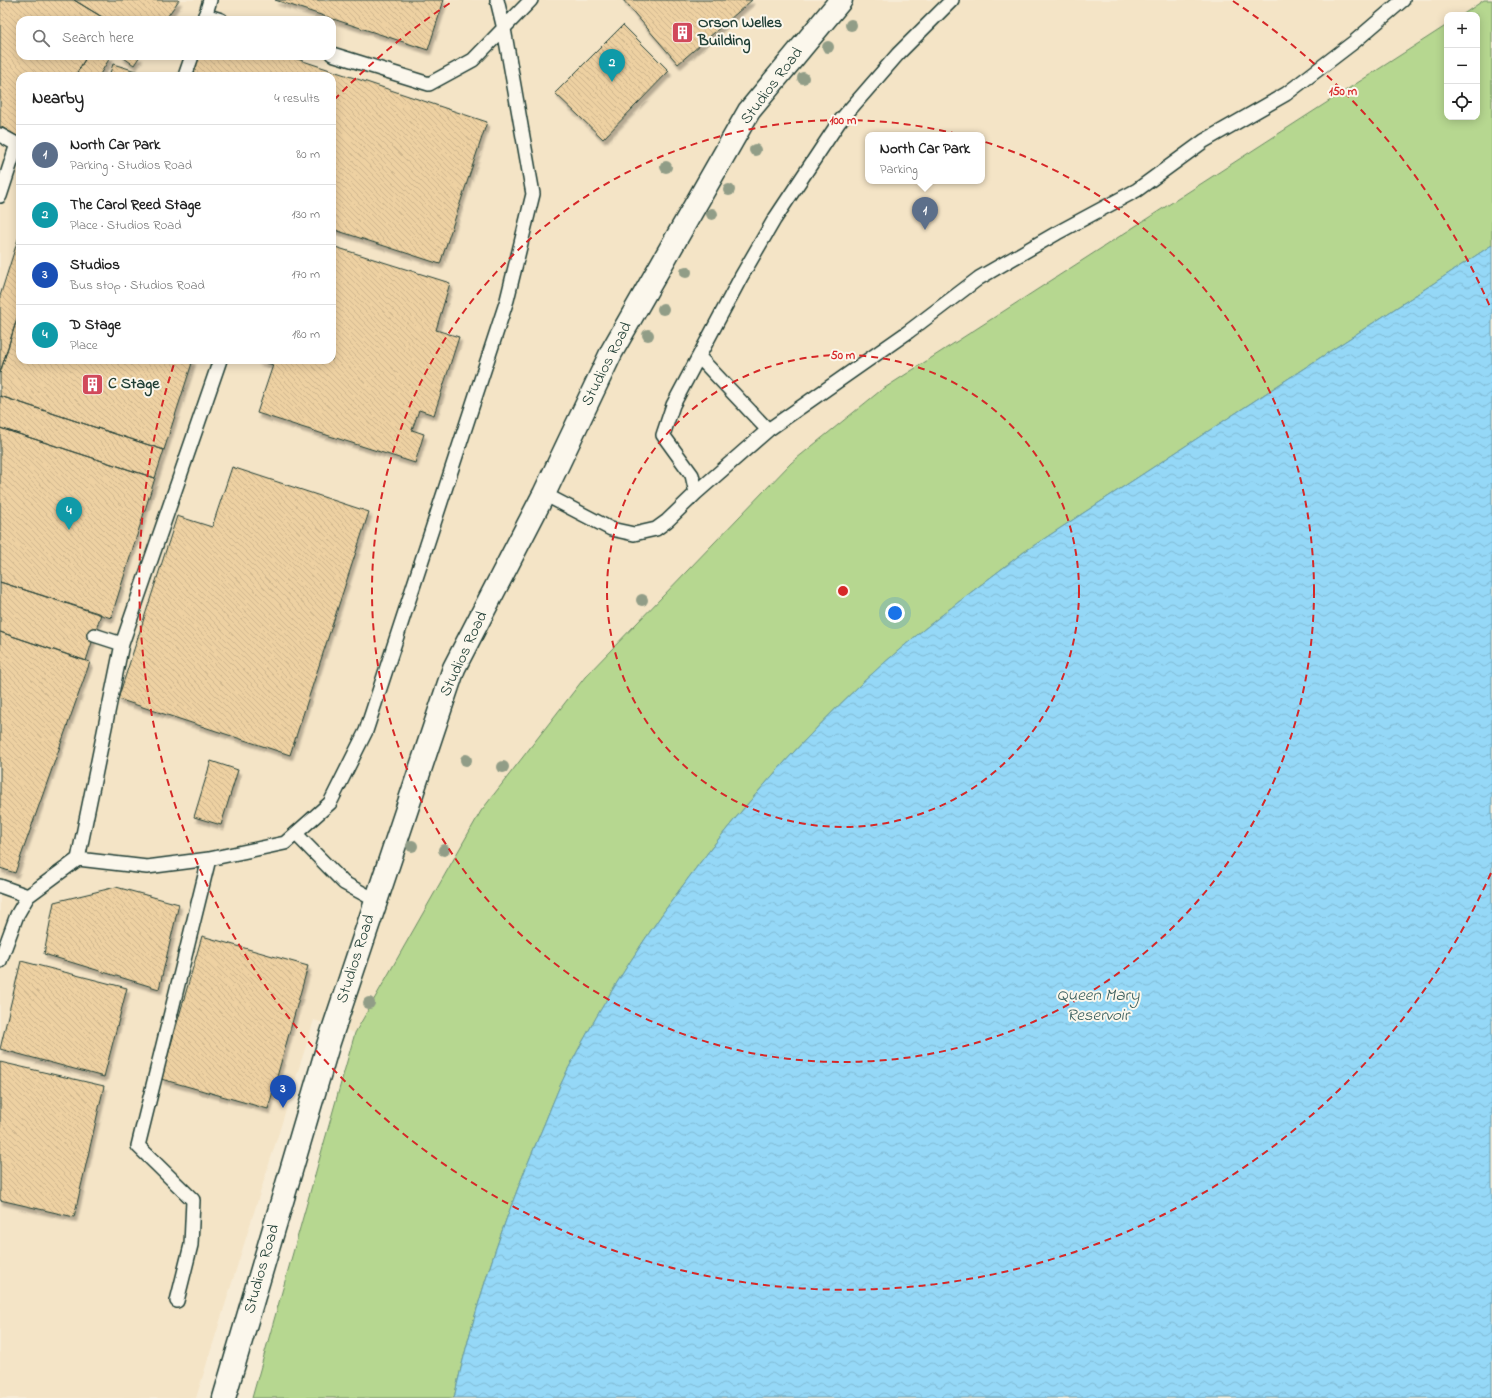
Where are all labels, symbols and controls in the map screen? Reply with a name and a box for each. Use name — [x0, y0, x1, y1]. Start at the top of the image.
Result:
place label: Orson Welles Building — [697, 11, 782, 54]
map controls — [1444, 12, 1480, 120]
button: + — [1444, 12, 1480, 48]
search box — [16, 16, 336, 60]
building icon: Orson Welles Building — [670, 19, 696, 45]
icon: search — [30, 27, 52, 49]
text: Search here — [62, 27, 134, 49]
street label: Studios Road — [735, 42, 809, 130]
button: − — [1444, 48, 1480, 84]
pin: 2 — [599, 49, 625, 82]
text: 150 m — [1329, 83, 1358, 101]
button: locate — [1444, 84, 1480, 120]
text: Nearby — [32, 86, 84, 111]
text: 4 results — [274, 89, 320, 108]
text: 100 m — [830, 112, 857, 130]
popup — [865, 132, 985, 184]
text: North Car Park — [70, 134, 160, 156]
text: North Car Park — [880, 138, 970, 160]
text: 1 — [43, 145, 47, 164]
text: 80 m — [296, 145, 320, 164]
text: Parking · Studios Road — [70, 156, 192, 175]
text: Parking — [880, 160, 918, 179]
text: The Carol Reed Stage — [70, 194, 201, 216]
pin: 1 — [912, 197, 938, 230]
text: 2 — [42, 205, 48, 224]
text: 130 m — [292, 205, 320, 224]
text: Place · Studios Road — [70, 216, 181, 235]
text: Studios — [70, 254, 120, 276]
text: 3 — [42, 265, 48, 284]
text: 170 m — [292, 265, 320, 284]
text: Bus stop · Studios Road — [70, 276, 205, 295]
text: D Stage — [70, 314, 121, 336]
street label: Studios Road — [575, 318, 639, 410]
text: 4 — [42, 325, 48, 344]
text: 180 m — [292, 325, 320, 344]
text: Place — [70, 336, 98, 355]
text: 50 m — [831, 347, 856, 365]
building icon: C Stage — [79, 371, 105, 397]
place label: C Stage — [108, 372, 160, 397]
pin: 4 — [56, 497, 82, 530]
centre of rings — [836, 584, 850, 598]
your location — [885, 603, 905, 623]
street label: Studios Road — [434, 607, 494, 701]
street label: Studios Road — [330, 912, 382, 1006]
water label: Queen Mary Reservoir — [1057, 983, 1140, 1028]
pin: 3 — [270, 1075, 296, 1108]
street label: Studios Road — [238, 1222, 286, 1316]

